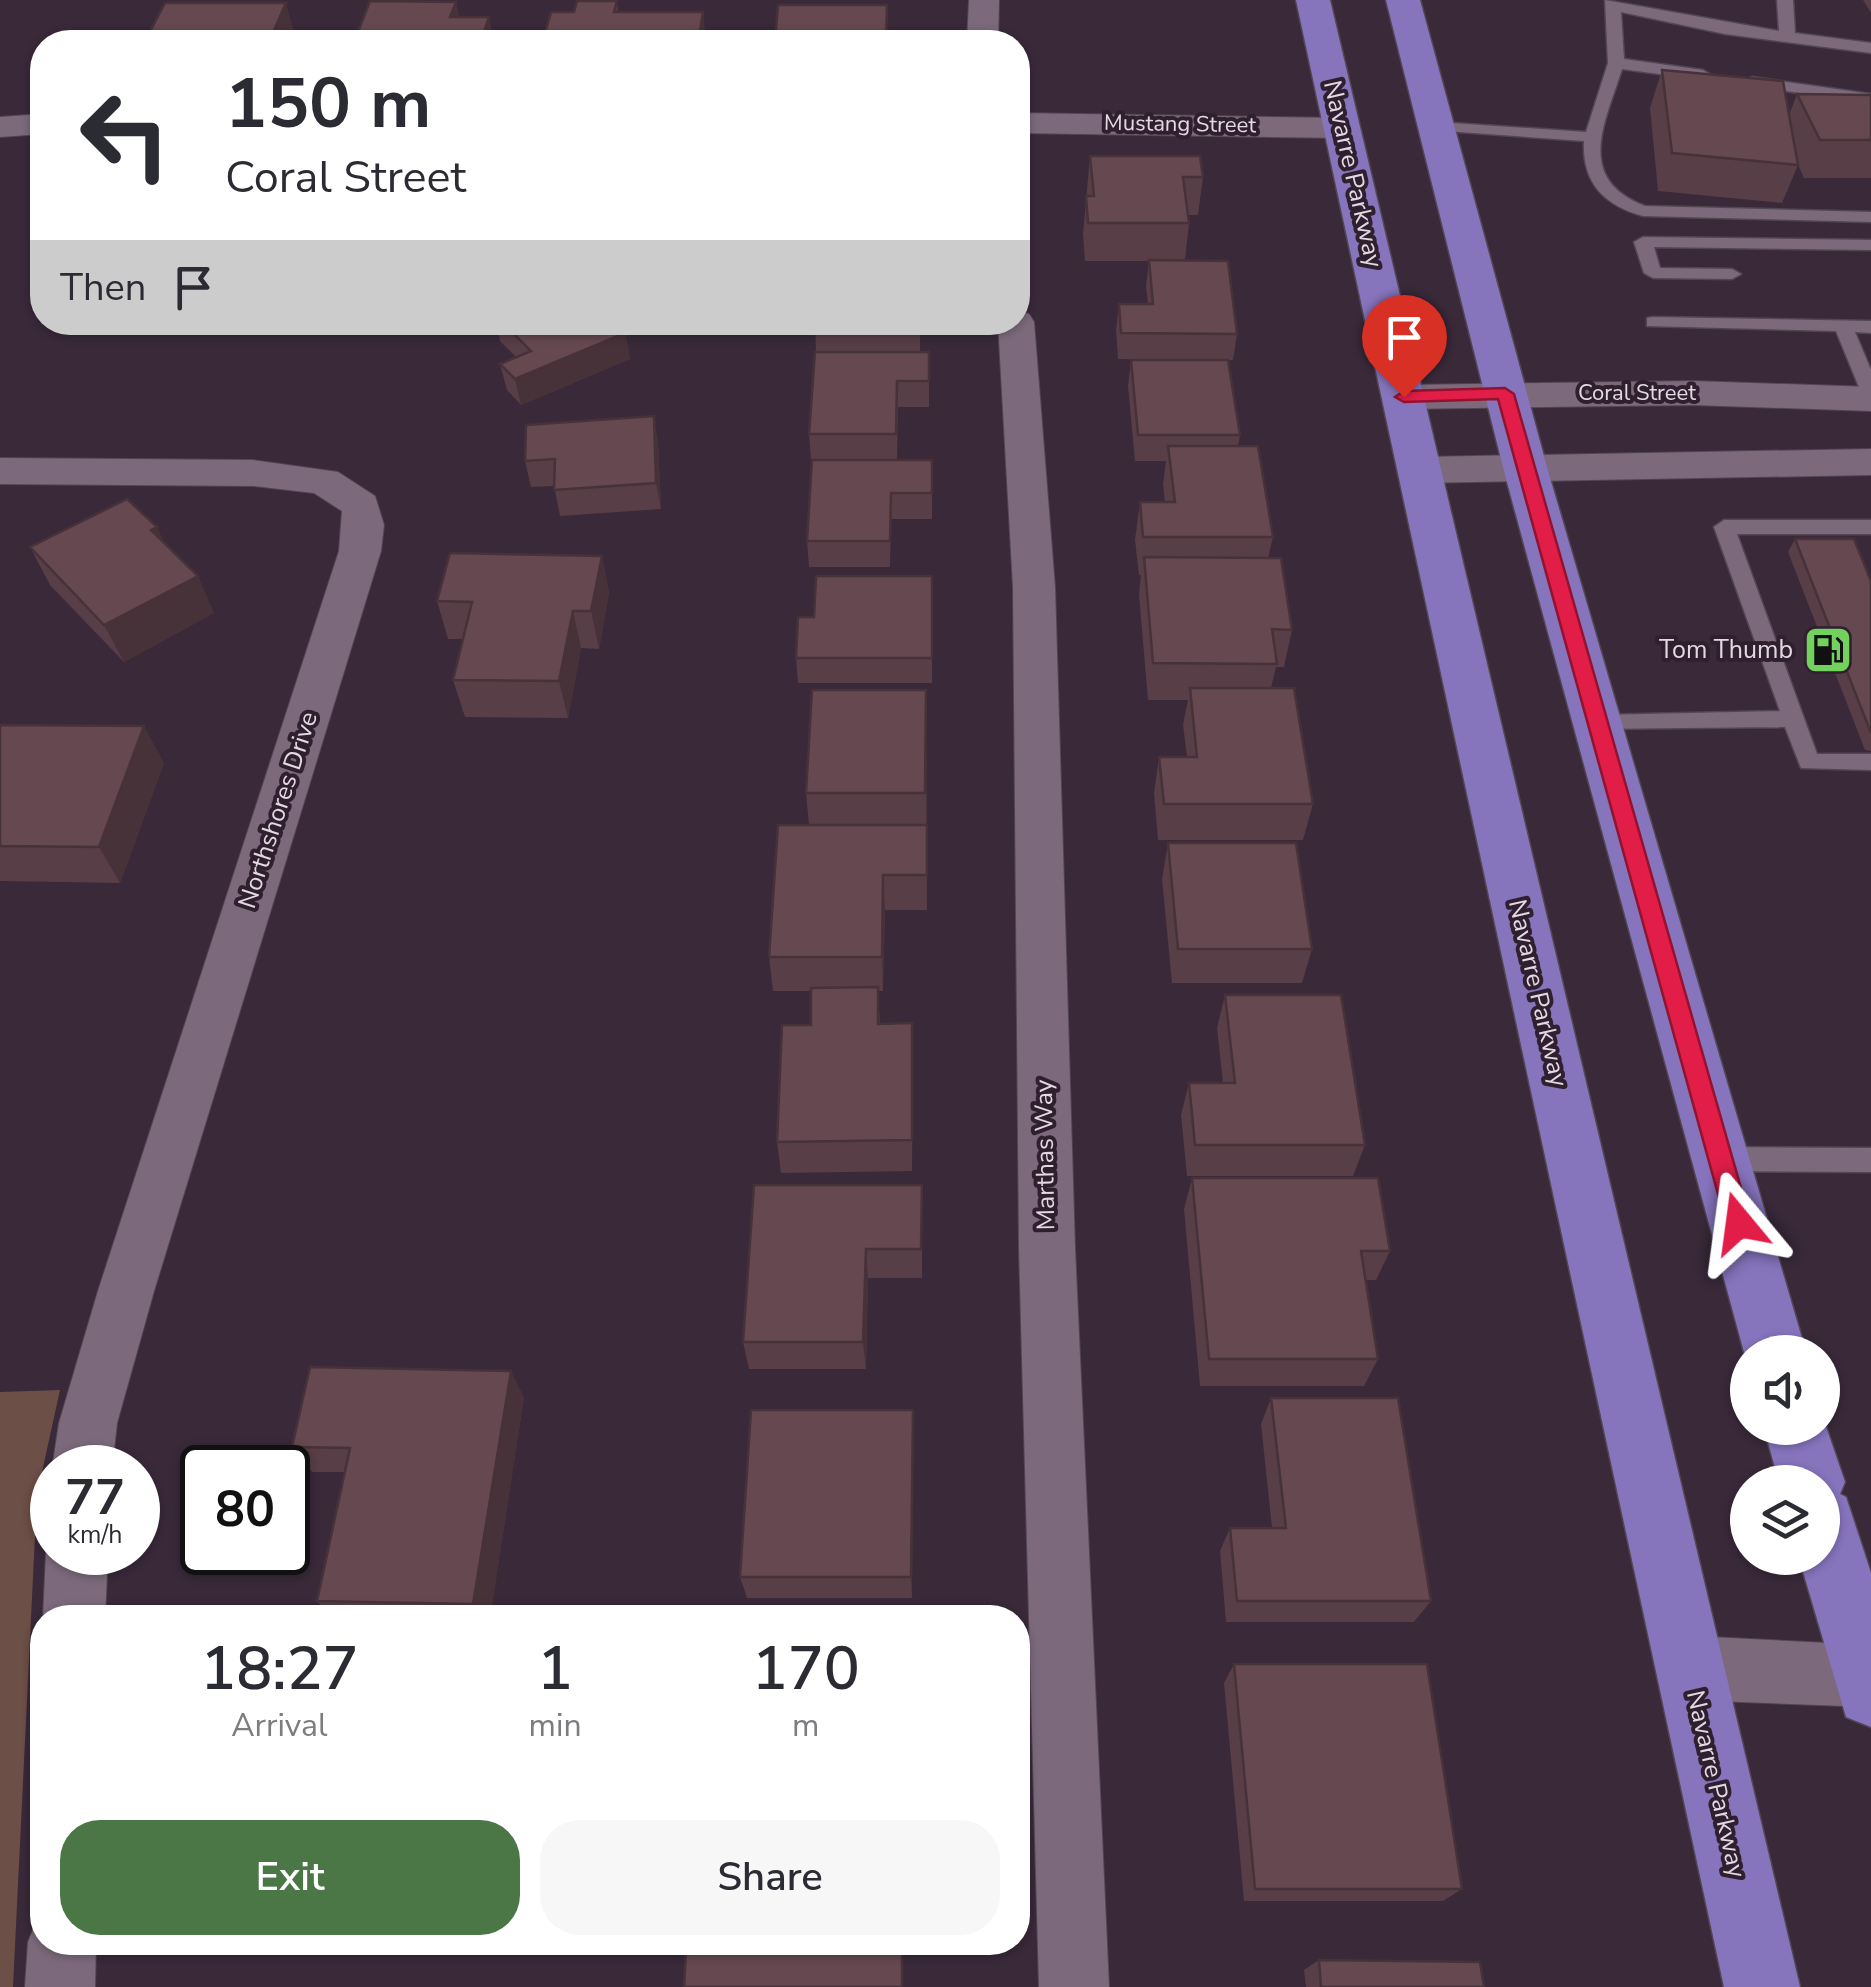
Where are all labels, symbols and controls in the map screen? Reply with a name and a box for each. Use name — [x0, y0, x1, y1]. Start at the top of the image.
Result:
text: 150 m — [225, 56, 431, 152]
icon: left — [60, 70, 190, 200]
street label: Navarre Parkway — [1315, 77, 1391, 271]
street label: Mustang Street — [1104, 108, 1257, 140]
text: Coral Street — [225, 147, 466, 208]
icon: arrive — [166, 260, 221, 315]
text: Then — [60, 262, 146, 313]
pin — [1362, 295, 1447, 398]
icon: arrive — [1377, 310, 1432, 365]
street label: Coral Street — [1578, 378, 1696, 408]
fuel station icon: Tom Thumb — [1802, 624, 1854, 676]
place label: Tom Thumb — [1659, 633, 1793, 667]
street label: Northshores Drive — [230, 707, 326, 913]
street label: Navarre Parkway — [1500, 896, 1576, 1090]
street label: Marthas Way — [1027, 1079, 1063, 1231]
position arrow — [1687, 1171, 1791, 1275]
map controls — [1730, 1335, 1840, 1575]
button: sound — [1730, 1335, 1840, 1445]
speed limit sign: 80 — [180, 1445, 310, 1575]
text: 77 — [65, 1463, 125, 1532]
button: layers — [1730, 1465, 1840, 1575]
text: km/h — [67, 1518, 123, 1552]
text: 18:27 — [200, 1628, 358, 1710]
text: 1 — [537, 1628, 573, 1710]
text: 170 — [752, 1628, 860, 1710]
street label: Navarre Parkway — [1678, 1687, 1754, 1881]
text: Arrival — [231, 1704, 327, 1747]
text: min — [529, 1704, 582, 1747]
text: m — [792, 1704, 820, 1747]
button: Exit — [60, 1820, 520, 1935]
button: Share — [540, 1820, 1000, 1935]

